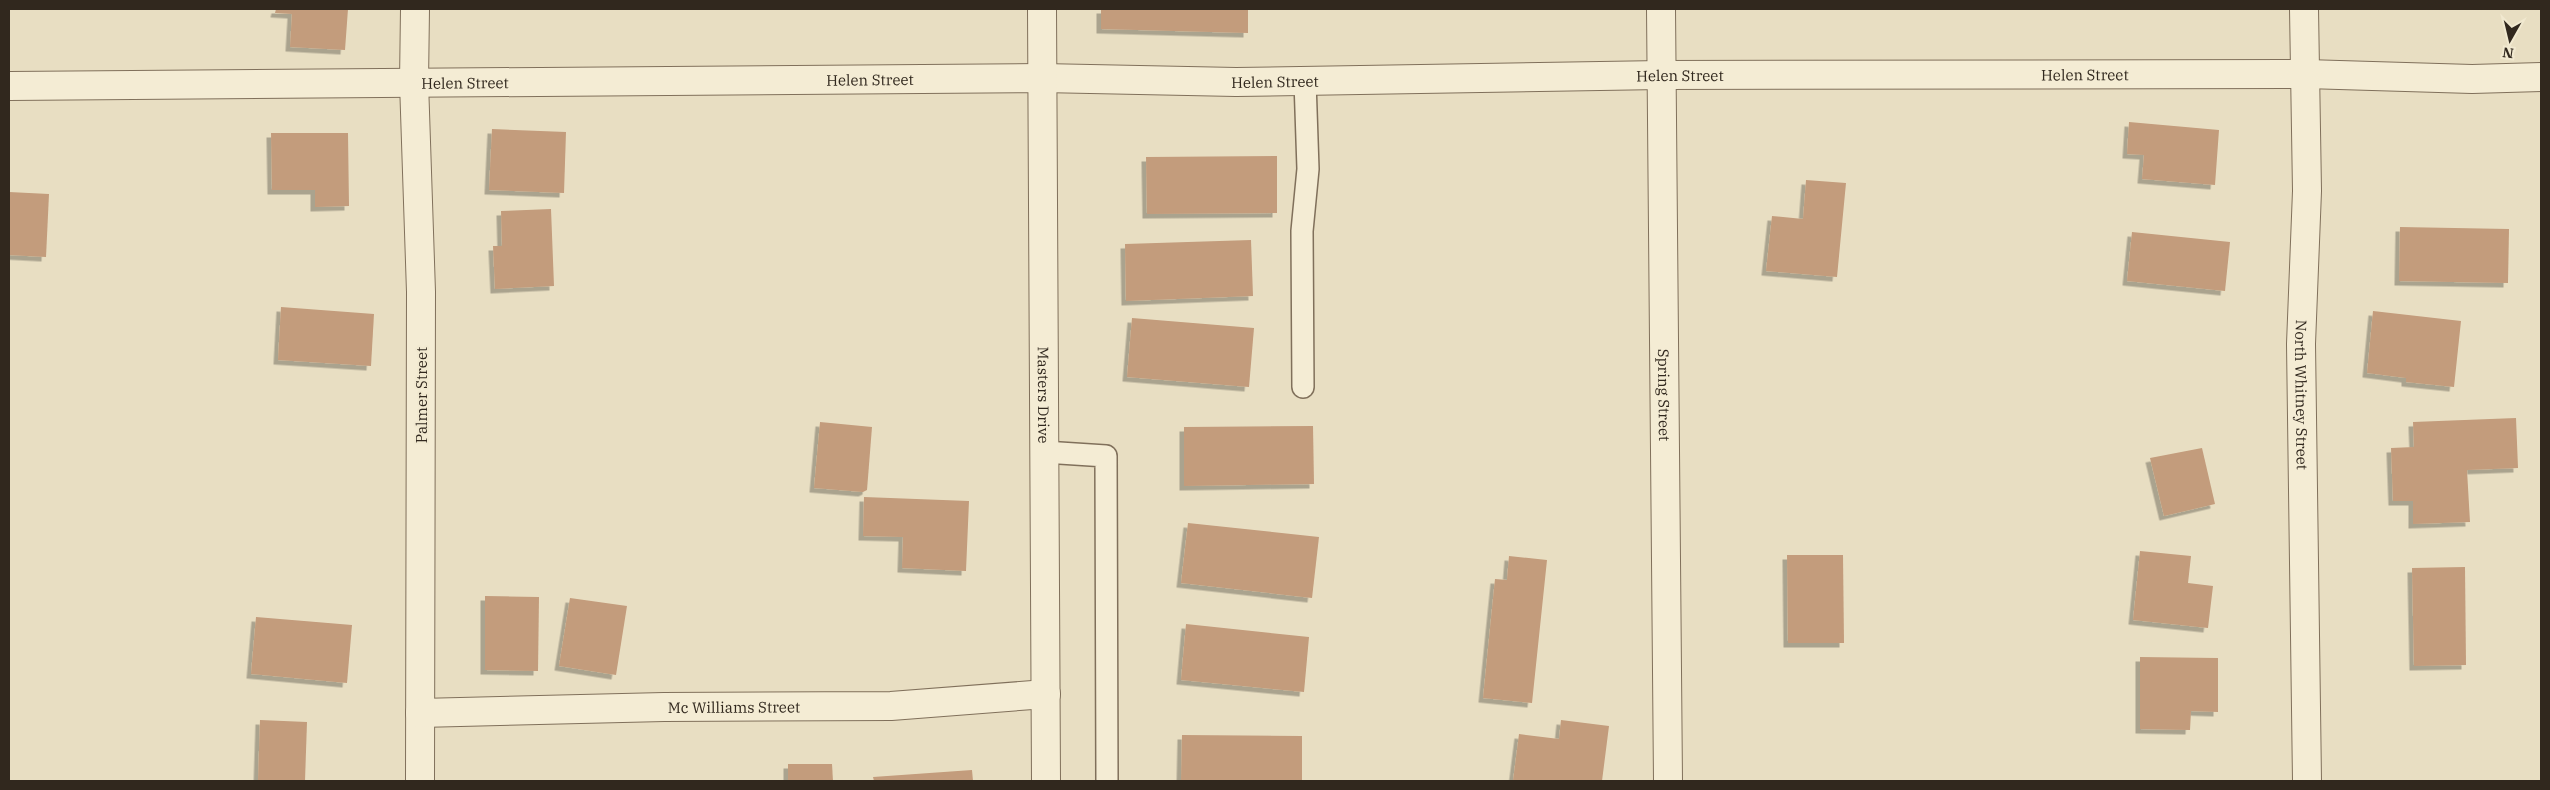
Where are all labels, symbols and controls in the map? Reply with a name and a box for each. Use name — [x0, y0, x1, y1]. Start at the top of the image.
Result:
north arrow — [2485, 15, 2535, 65]
text: N — [2501, 43, 2515, 63]
street label: Helen Street — [1636, 65, 1724, 85]
street label: Helen Street — [2041, 65, 2129, 84]
street label: Helen Street — [826, 69, 914, 89]
street label: Helen Street — [1231, 71, 1319, 92]
street label: Helen Street — [421, 73, 509, 92]
street label: North Whitney Street — [2291, 319, 2312, 470]
street label: Masters Drive — [1034, 346, 1054, 444]
street label: Palmer Street — [412, 347, 431, 443]
street label: Spring Street — [1655, 349, 1674, 441]
street label: Mc Williams Street — [668, 697, 800, 716]

